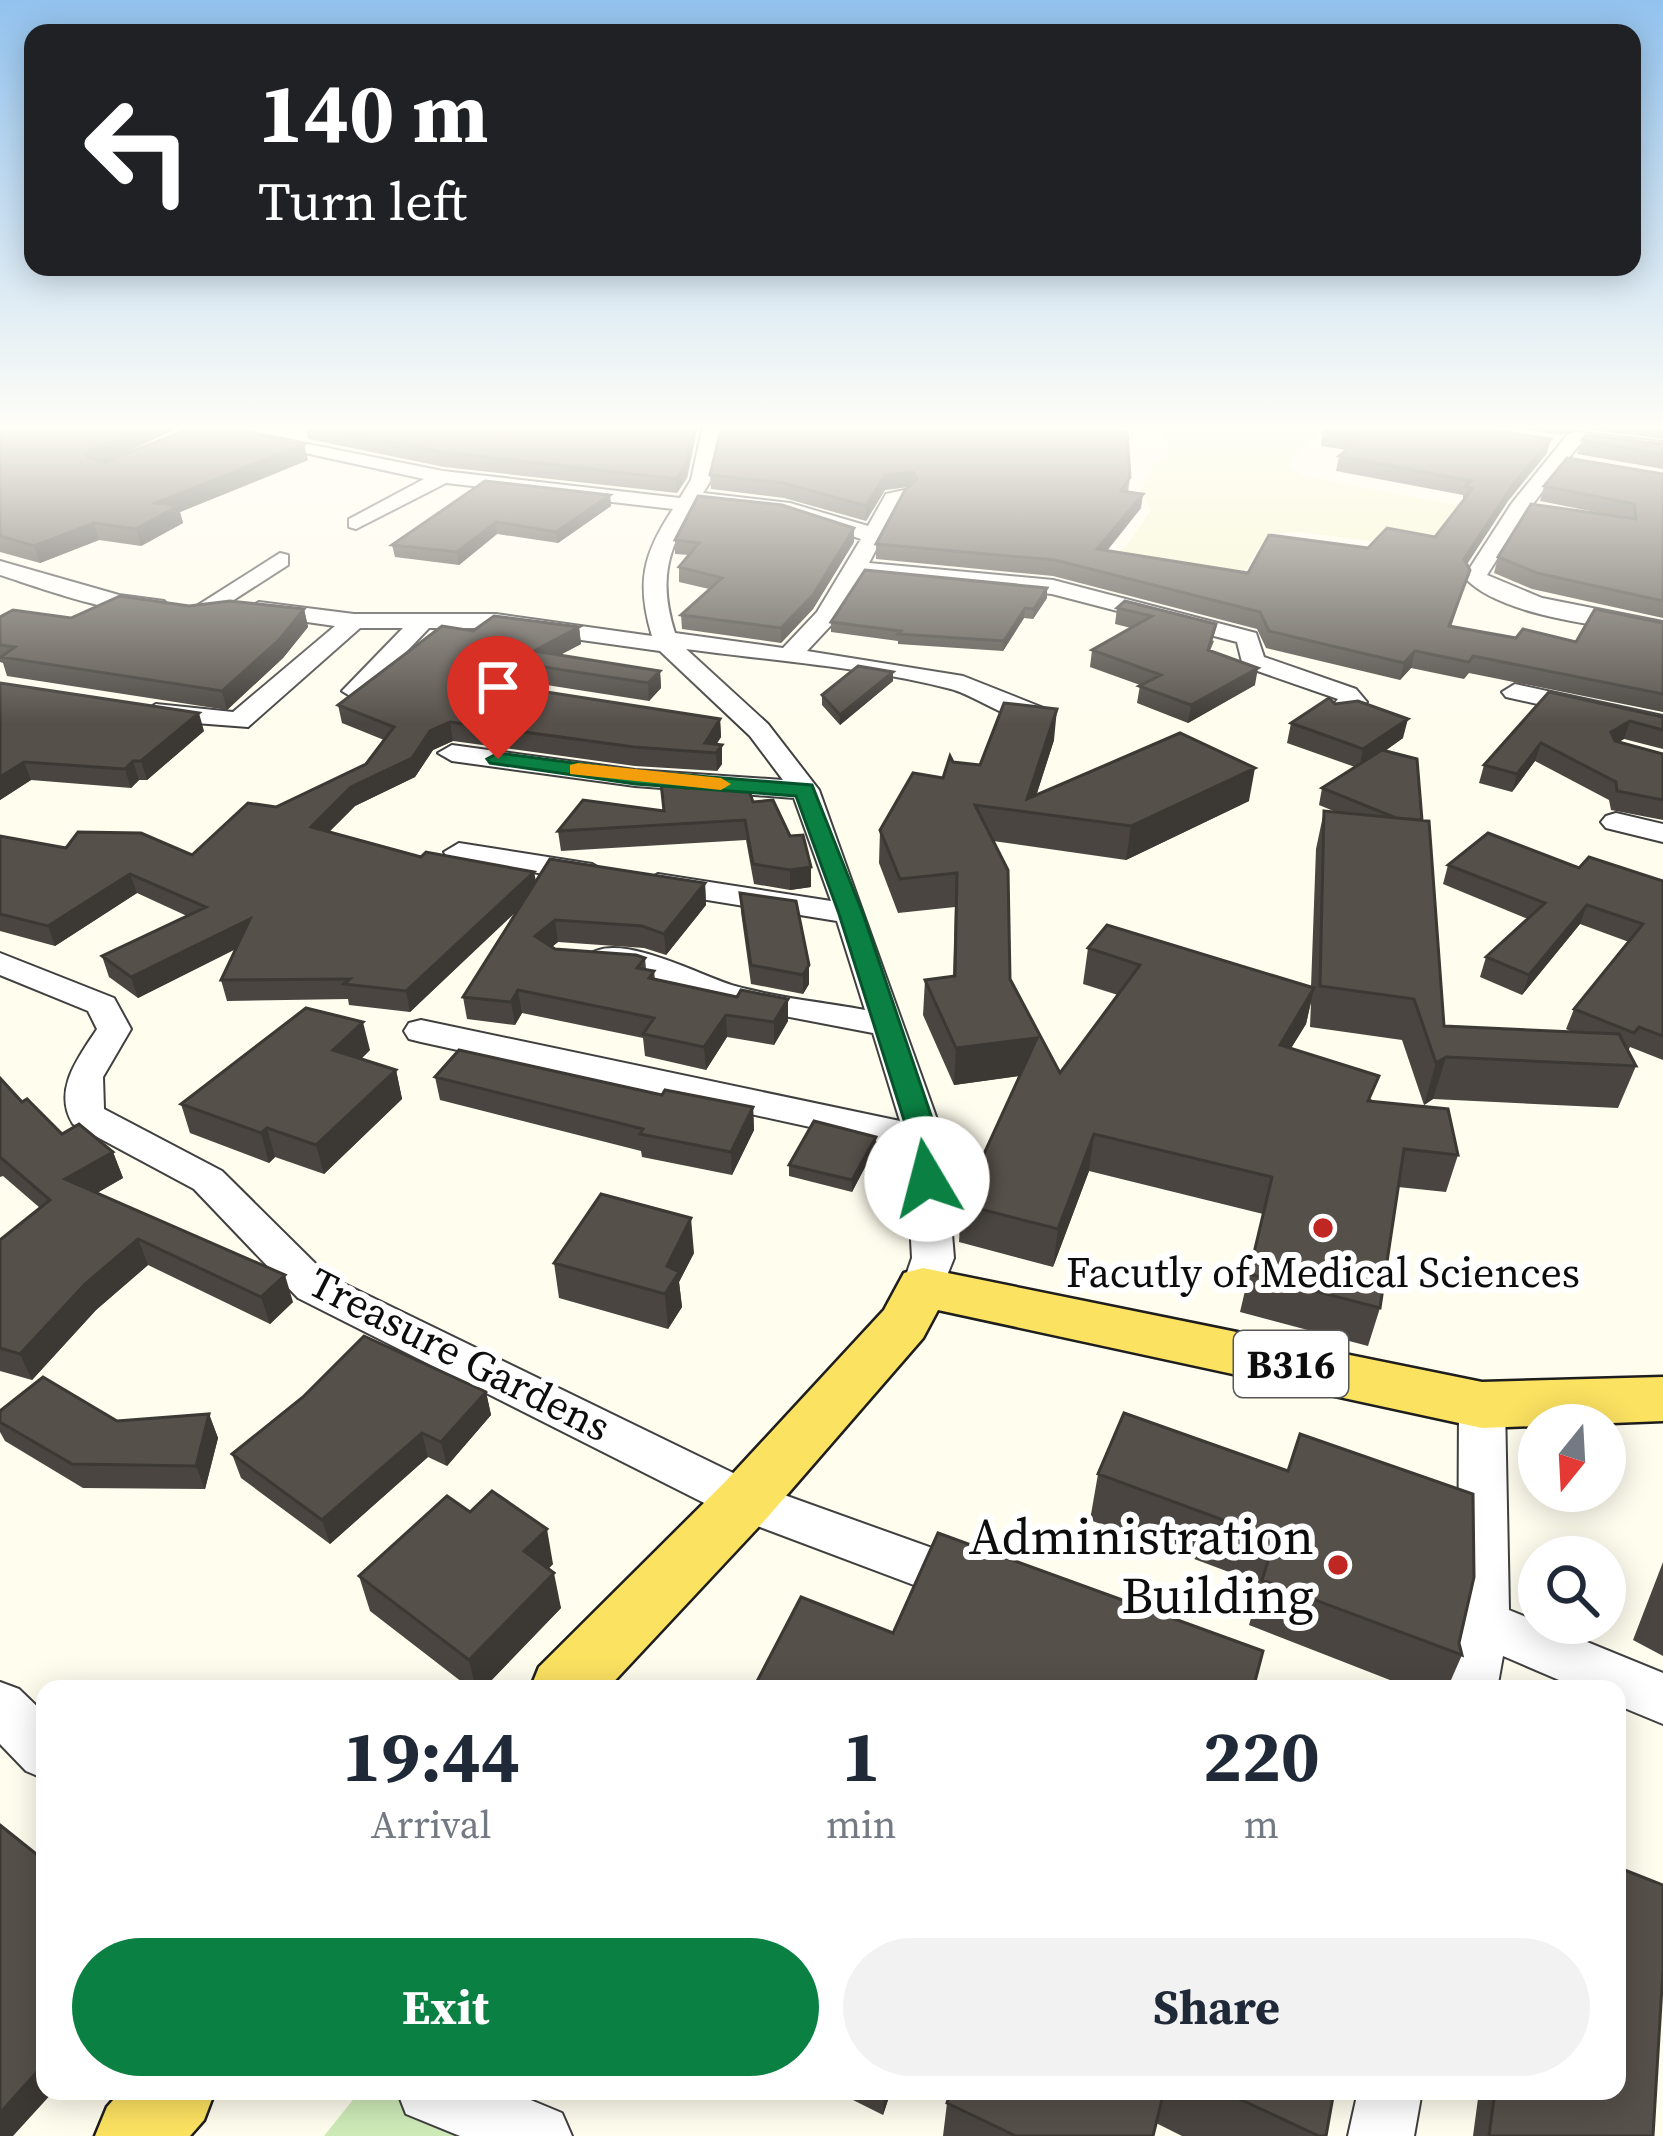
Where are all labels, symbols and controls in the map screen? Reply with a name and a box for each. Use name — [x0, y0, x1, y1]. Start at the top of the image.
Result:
text: 140 m — [258, 55, 489, 170]
icon: left — [60, 72, 216, 228]
text: Turn left — [258, 164, 467, 238]
pin — [447, 636, 549, 759]
icon: arrive — [465, 654, 531, 720]
position arrow — [864, 1116, 990, 1242]
marker: Facutly of Medical Sciences — [1310, 1215, 1336, 1241]
place label: Facutly of Medical Sciences — [1066, 1243, 1580, 1301]
street label: Treasure Gardens — [299, 1253, 621, 1455]
road number: B316 — [1234, 1331, 1348, 1397]
north arrow — [1518, 1404, 1626, 1512]
map controls — [1518, 1404, 1626, 1644]
place label: Administration Building — [969, 1501, 1314, 1630]
button: search — [1518, 1536, 1626, 1644]
marker: Administration Building — [1325, 1552, 1351, 1578]
text: 19:44 — [342, 1706, 520, 1805]
text: 1 — [842, 1706, 881, 1805]
text: 220 — [1203, 1706, 1320, 1805]
text: Arrival — [371, 1798, 491, 1851]
text: min — [826, 1798, 897, 1851]
text: m — [1244, 1798, 1279, 1851]
button: Exit — [72, 1938, 819, 2076]
button: Share — [843, 1938, 1590, 2076]

